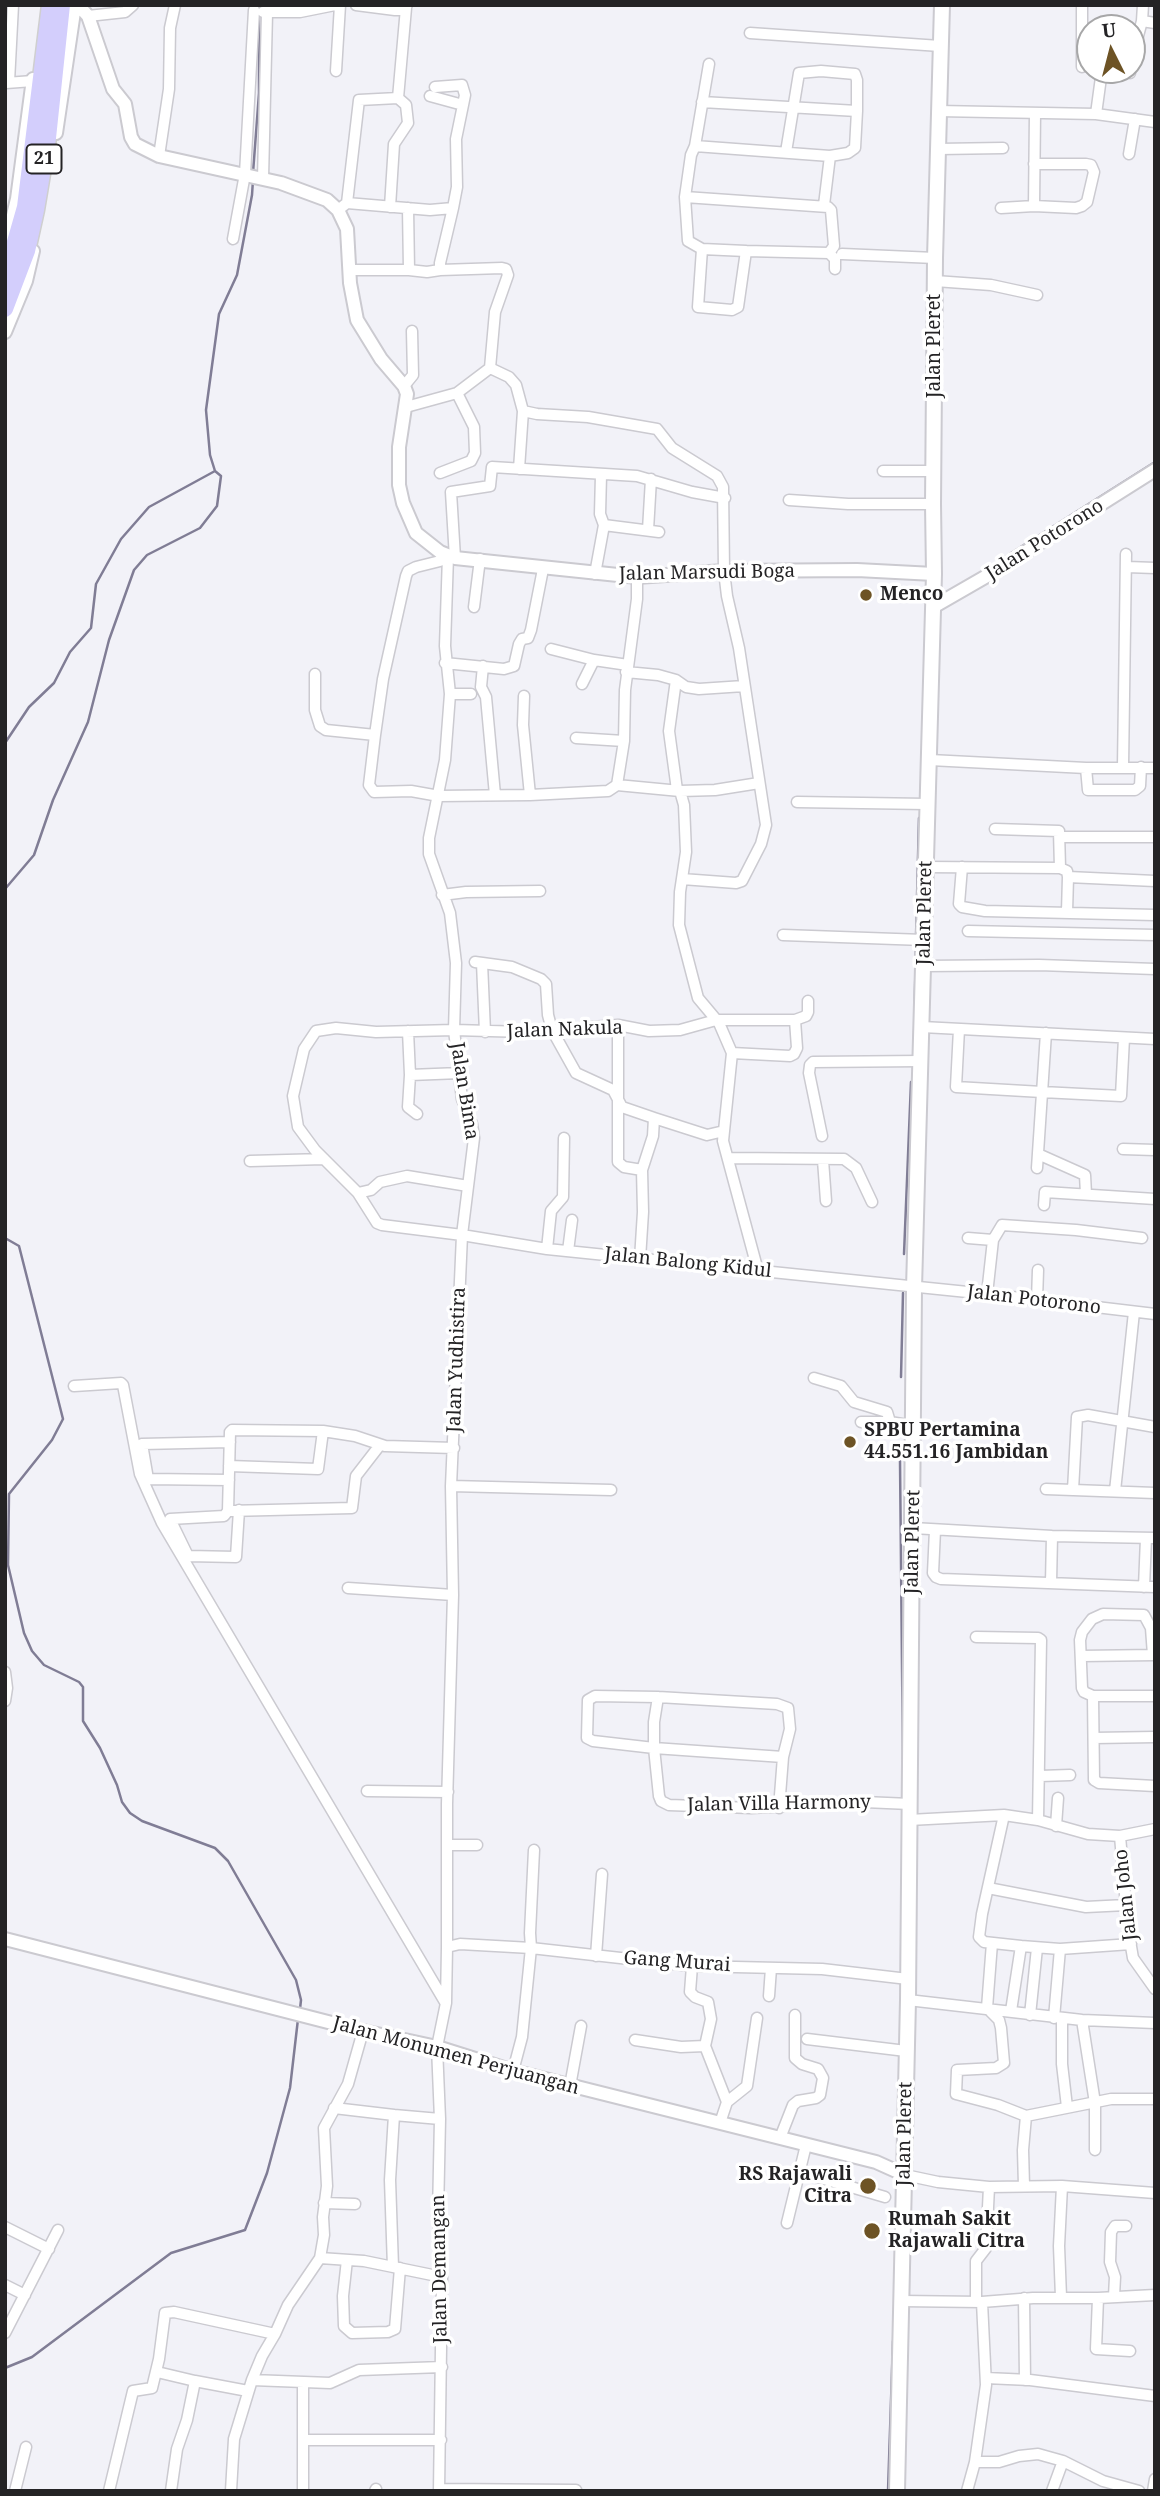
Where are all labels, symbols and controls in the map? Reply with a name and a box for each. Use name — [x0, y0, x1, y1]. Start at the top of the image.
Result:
north arrow — [1076, 14, 1146, 84]
text: U — [1101, 16, 1117, 44]
road number: 21 — [26, 144, 61, 174]
street label: Jalan Pleret — [924, 294, 946, 398]
street label: Jalan Potorono — [982, 495, 1108, 585]
street label: Jalan Marsudi Boga — [619, 560, 795, 586]
place label: Menco — [880, 584, 943, 606]
marker: Menco — [858, 587, 874, 603]
street label: Jalan Pleret — [913, 861, 937, 965]
street label: Jalan Nakula — [507, 1017, 623, 1043]
street label: Jalan Bima — [445, 1041, 483, 1141]
street label: Jalan Balong Kidul — [603, 1243, 773, 1283]
street label: Jalan Potorono — [966, 1280, 1102, 1320]
street label: Jalan Yudhistira — [443, 1287, 471, 1433]
place label: SPBU Pertamina 44.551.16 Jambidan — [864, 1420, 1048, 1464]
marker: SPBU Pertamina 44.551.16 Jambidan — [842, 1434, 858, 1450]
street label: Jalan Pleret — [901, 1490, 925, 1594]
street label: Jalan Villa Harmony — [687, 1791, 871, 1817]
street label: Jalan Joho — [1110, 1848, 1142, 1942]
street label: Gang Murai — [623, 1947, 731, 1977]
street label: Jalan Monumen Perjuangan — [330, 2012, 582, 2100]
street label: Jalan Pleret — [893, 2082, 917, 2186]
place label: RS Rajawali Citra — [739, 2164, 852, 2208]
marker: RS Rajawali Citra — [858, 2176, 878, 2196]
street label: Jalan Demangan — [427, 2194, 453, 2344]
place label: Rumah Sakit Rajawali Citra — [888, 2209, 1025, 2253]
marker: Rumah Sakit Rajawali Citra — [862, 2221, 882, 2241]

